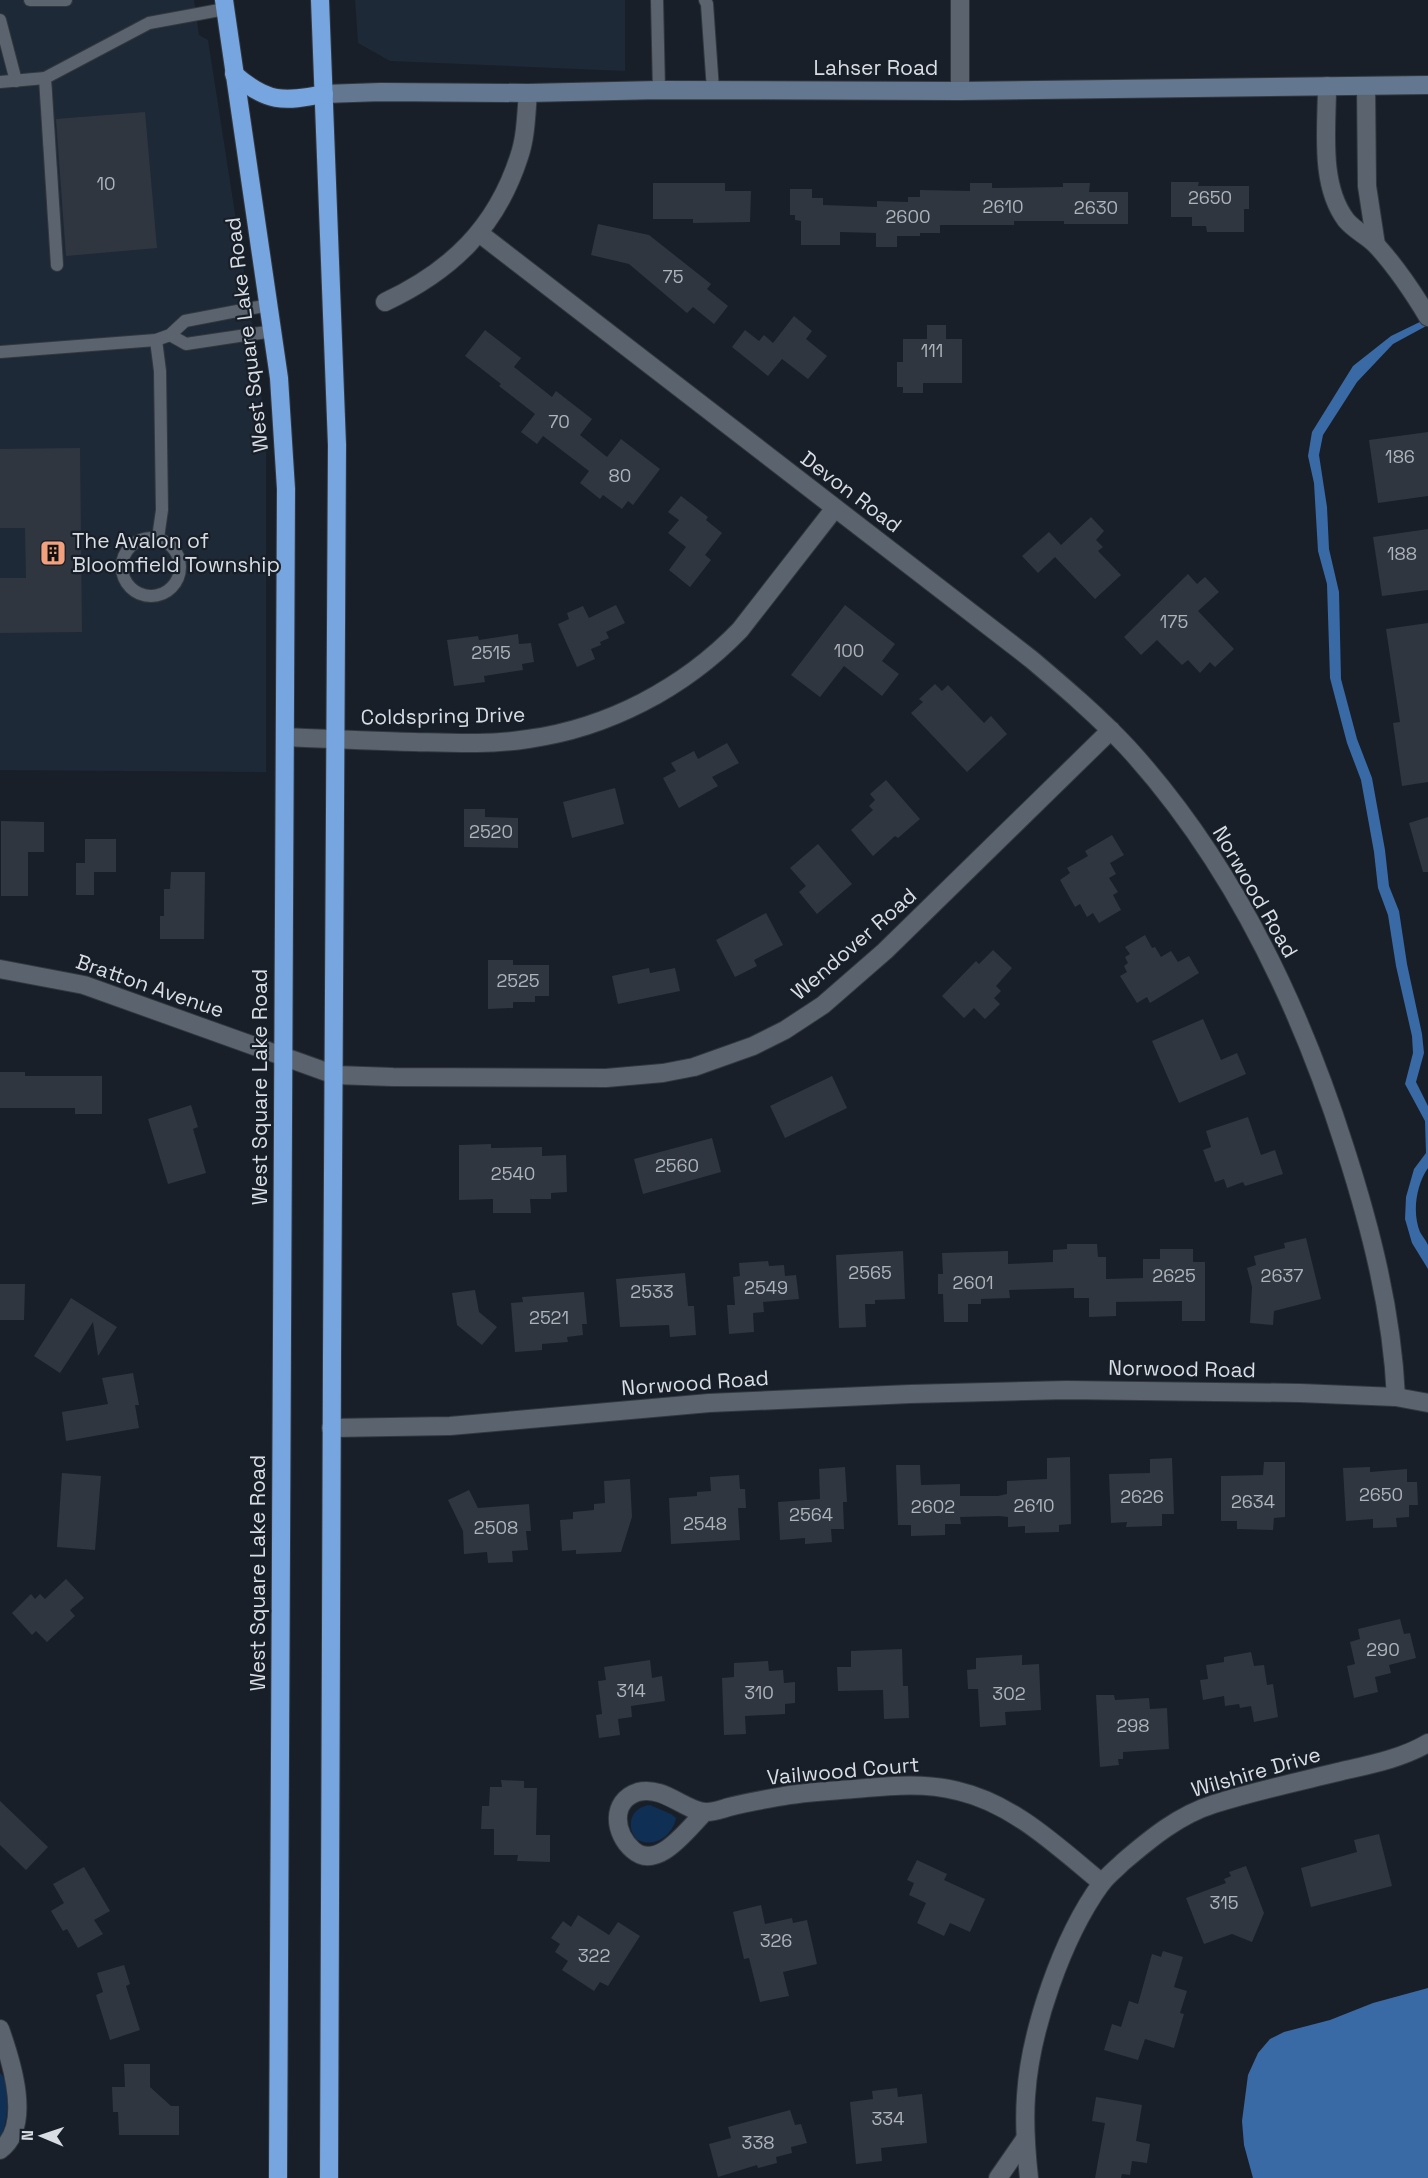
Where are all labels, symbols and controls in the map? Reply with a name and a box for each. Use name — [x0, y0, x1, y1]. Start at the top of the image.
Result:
street label: Lahser Road — [814, 54, 938, 81]
house number: 10 — [96, 172, 116, 195]
house number: 2650 — [1188, 186, 1232, 209]
house number: 2610 — [983, 195, 1023, 218]
house number: 2630 — [1074, 196, 1118, 219]
house number: 2600 — [886, 205, 930, 228]
street label: West Square Lake Road — [219, 216, 274, 454]
house number: 75 — [663, 265, 683, 288]
house number: 111 — [921, 339, 943, 362]
house number: 70 — [548, 410, 570, 433]
street label: Devon Road — [795, 445, 907, 538]
house number: 186 — [1385, 445, 1415, 468]
house number: 80 — [609, 464, 631, 487]
place label: The Avalon of Bloomfield Township — [72, 527, 280, 578]
building icon: The Avalon of Bloomfield Township — [38, 538, 68, 568]
house number: 188 — [1387, 542, 1417, 565]
house number: 175 — [1160, 610, 1188, 633]
house number: 100 — [834, 639, 864, 662]
house number: 2515 — [471, 641, 511, 664]
street label: Coldspring Drive — [360, 701, 526, 730]
house number: 2520 — [469, 820, 513, 843]
street label: Norwood Road — [1207, 821, 1304, 963]
street label: Wendover Road — [785, 882, 922, 1006]
street label: Bratton Avenue — [72, 948, 228, 1024]
street label: West Square Lake Road — [246, 969, 273, 1205]
house number: 2525 — [496, 969, 540, 992]
house number: 2560 — [655, 1154, 699, 1177]
house number: 2540 — [491, 1162, 535, 1185]
house number: 2565 — [848, 1261, 892, 1284]
house number: 2625 — [1152, 1264, 1196, 1287]
house number: 2637 — [1261, 1264, 1303, 1287]
house number: 2601 — [953, 1271, 993, 1294]
house number: 2549 — [744, 1276, 788, 1299]
house number: 2533 — [630, 1280, 674, 1303]
house number: 2521 — [529, 1306, 569, 1329]
street label: Norwood Road — [1108, 1354, 1256, 1383]
street label: Norwood Road — [620, 1364, 770, 1401]
street label: West Square Lake Road — [244, 1455, 271, 1691]
house number: 2650 — [1359, 1483, 1403, 1506]
house number: 2626 — [1120, 1485, 1164, 1508]
house number: 2634 — [1231, 1490, 1275, 1513]
house number: 2610 — [1014, 1494, 1054, 1517]
house number: 2602 — [911, 1495, 955, 1518]
house number: 2564 — [789, 1503, 833, 1526]
house number: 2548 — [683, 1512, 727, 1535]
house number: 2508 — [474, 1516, 518, 1539]
house number: 290 — [1366, 1638, 1400, 1661]
house number: 314 — [616, 1679, 646, 1702]
house number: 310 — [744, 1681, 774, 1704]
house number: 302 — [992, 1682, 1026, 1705]
house number: 298 — [1116, 1714, 1150, 1737]
street label: Wilshire Drive — [1188, 1740, 1324, 1803]
street label: Vailwood Court — [766, 1750, 920, 1791]
house number: 315 — [1210, 1891, 1238, 1914]
house number: 326 — [760, 1929, 792, 1952]
house number: 322 — [578, 1944, 610, 1967]
north arrow — [12, 2106, 72, 2166]
house number: 334 — [872, 2107, 905, 2130]
text: N — [17, 2130, 38, 2141]
house number: 338 — [742, 2131, 774, 2154]

